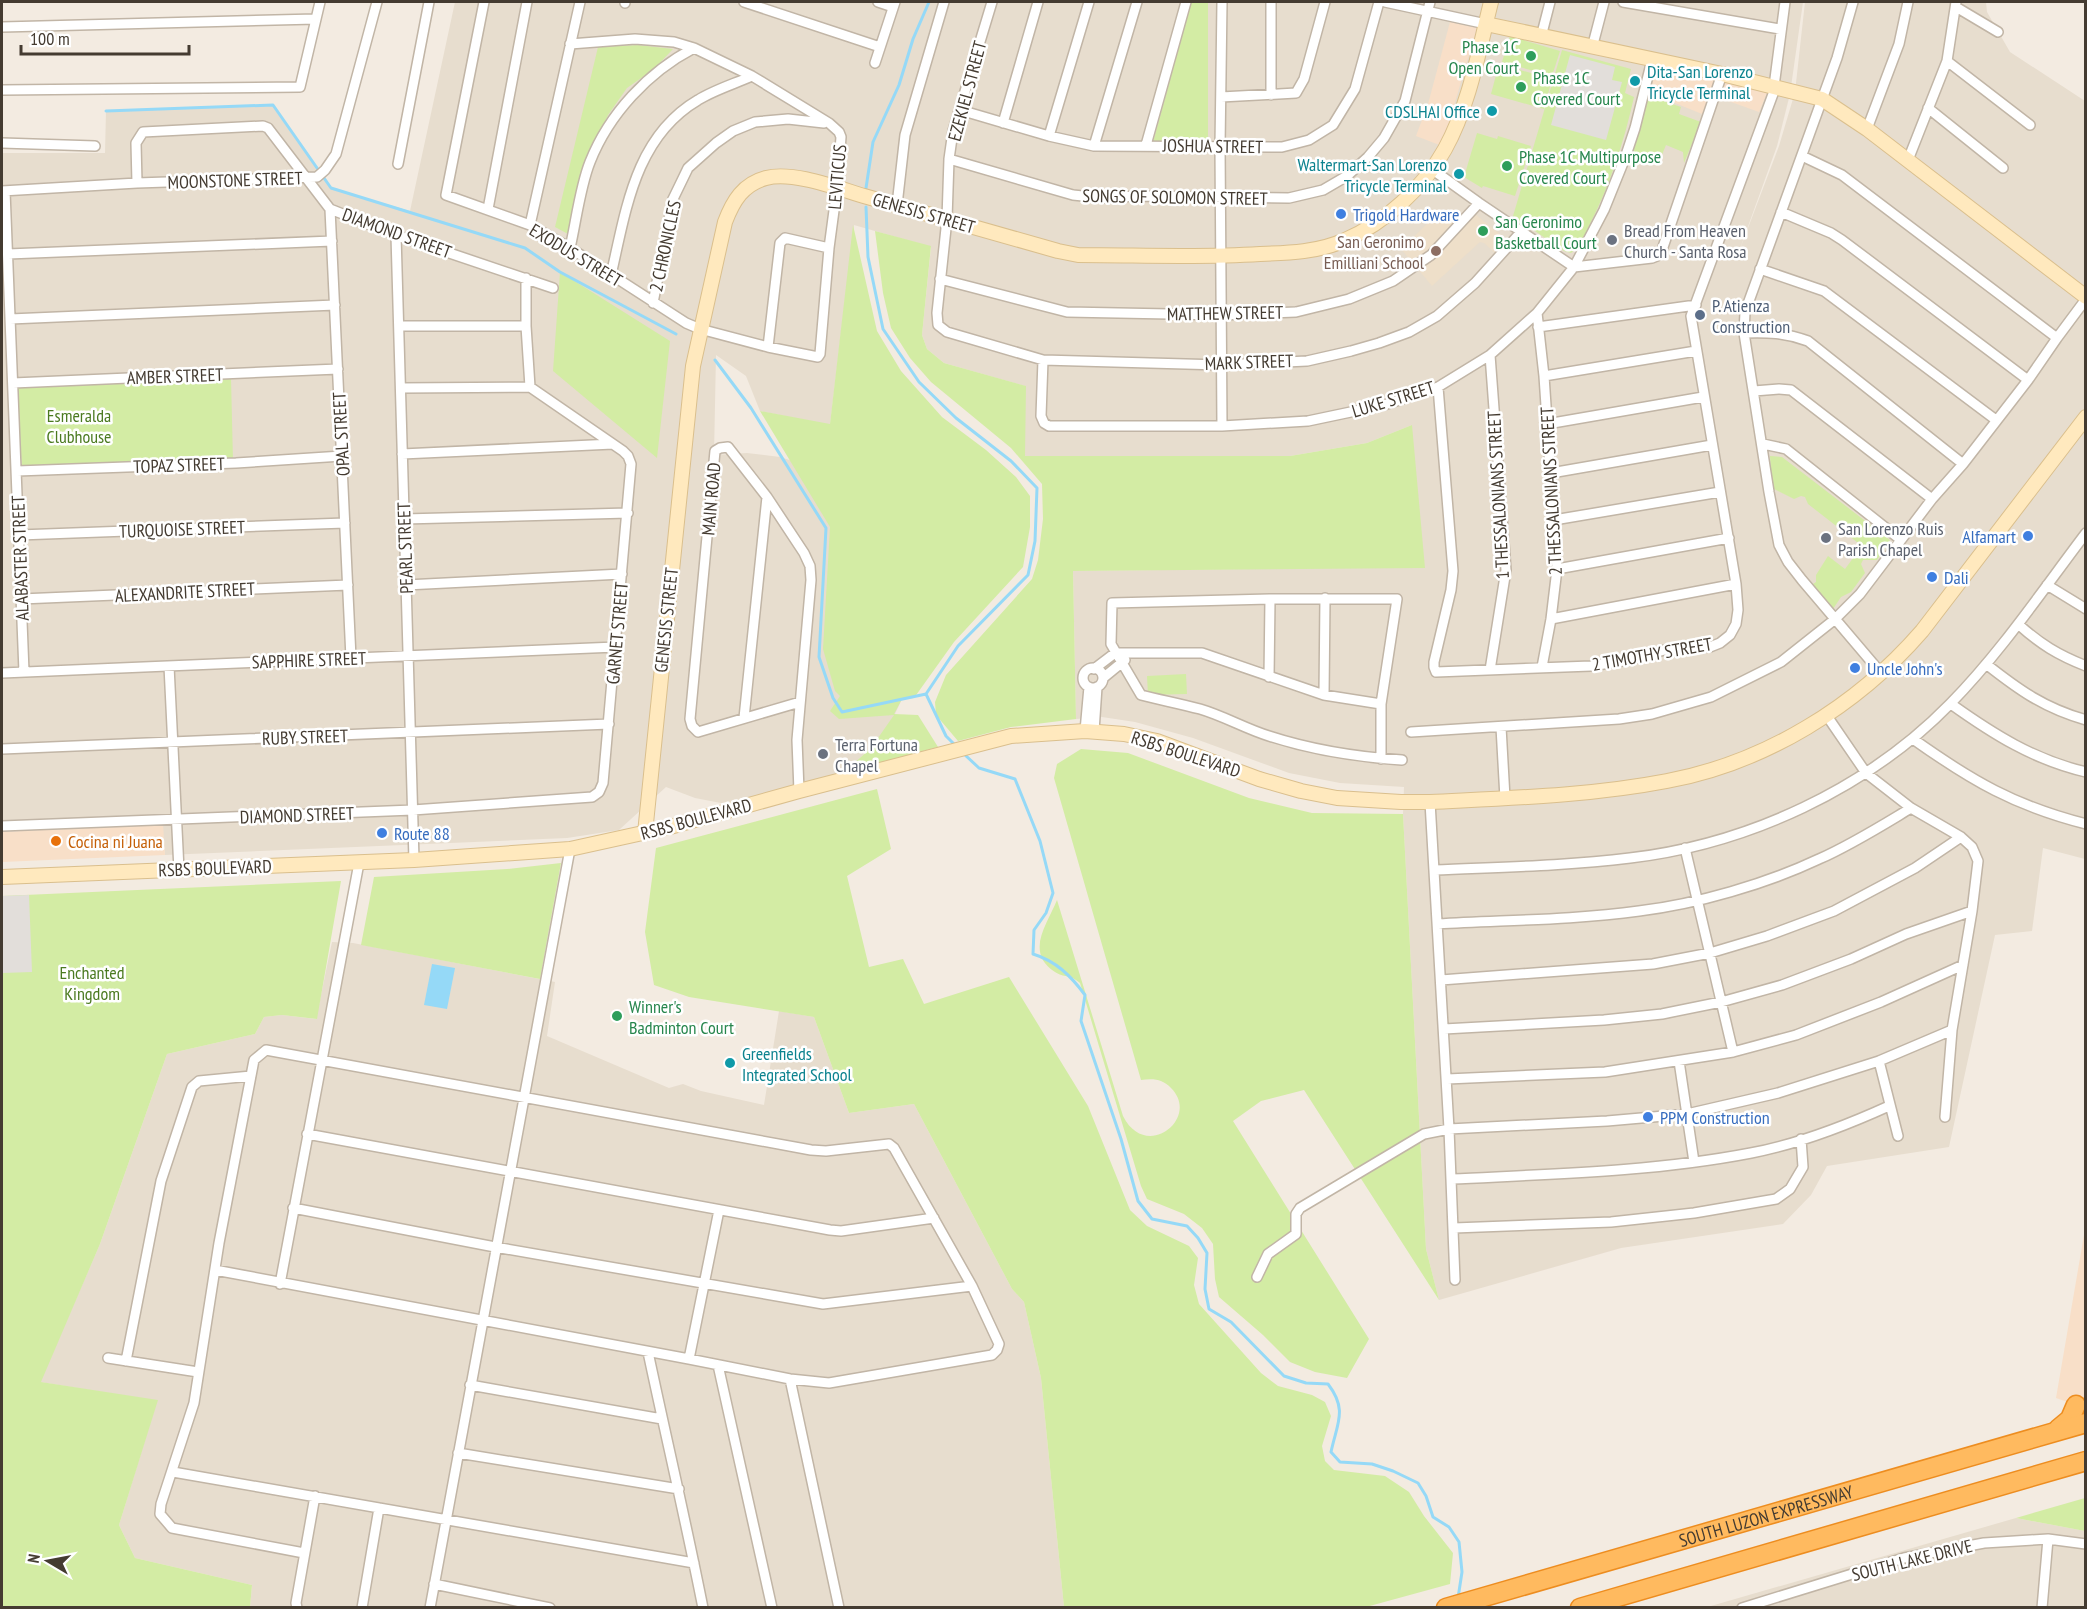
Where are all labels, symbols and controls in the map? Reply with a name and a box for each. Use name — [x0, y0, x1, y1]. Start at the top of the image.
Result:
scale bar — [21, 18, 189, 56]
text: 100 m — [30, 27, 70, 50]
place label: Phase 1C Open Court — [1448, 35, 1519, 79]
street label: EZEKIEL STREET — [943, 38, 991, 144]
marker: Phase 1C Open Court — [1524, 49, 1538, 63]
place label: Dita-San Lorenzo Tricycle Terminal — [1647, 60, 1753, 104]
place label: Phase 1C Covered Court — [1533, 66, 1620, 110]
marker: Dita-San Lorenzo Tricycle Terminal — [1628, 74, 1642, 88]
marker: Phase 1C Covered Court — [1514, 80, 1528, 94]
place label: CDSLHAI Office — [1385, 100, 1480, 123]
marker: CDSLHAI Office — [1485, 104, 1499, 118]
street label: JOSHUA STREET — [1162, 134, 1263, 158]
street label: LEVITICUS — [823, 143, 851, 211]
place label: Phase 1C Multipurpose Covered Court — [1519, 145, 1661, 189]
place label: Waltermart-San Lorenzo Tricycle Terminal — [1298, 153, 1448, 197]
marker: Phase 1C Multipurpose Covered Court — [1500, 159, 1514, 173]
street label: MOONSTONE STREET — [167, 166, 303, 194]
marker: Waltermart-San Lorenzo Tricycle Terminal — [1452, 167, 1466, 181]
street label: SONGS OF SOLOMON STREET — [1082, 184, 1268, 210]
street label: GENESIS STREET — [870, 187, 978, 239]
street label: 2 CHRONICLES — [644, 198, 686, 294]
street label: DIAMOND STREET — [339, 203, 455, 263]
place label: Trigold Hardware — [1353, 203, 1459, 226]
marker: Trigold Hardware — [1334, 207, 1348, 221]
place label: San Geronimo Basketball Court — [1495, 210, 1597, 254]
street label: EXODUS STREET — [525, 218, 627, 292]
place label: Bread From Heaven Church - Santa Rosa — [1624, 219, 1747, 263]
marker: San Geronimo Basketball Court — [1476, 224, 1490, 238]
place label: San Geronimo Emilliani School — [1324, 230, 1425, 274]
marker: Bread From Heaven Church - Santa Rosa — [1605, 233, 1619, 247]
marker: San Geronimo Emilliani School — [1429, 244, 1443, 258]
place label: P. Atienza Construction — [1712, 294, 1790, 338]
street label: MATTHEW STREET — [1167, 300, 1283, 326]
marker: P. Atienza Construction — [1693, 308, 1707, 322]
street label: MARK STREET — [1204, 349, 1294, 375]
street label: AMBER STREET — [126, 363, 224, 389]
street label: LUKE STREET — [1349, 376, 1437, 422]
street label: OPAL STREET — [327, 391, 355, 477]
park label: Esmeralda Clubhouse — [46, 404, 112, 448]
street label: 2 THESSALONIANS STREET — [1535, 406, 1567, 576]
street label: 1 THESSALONIANS STREET — [1482, 410, 1514, 580]
street label: TOPAZ STREET — [133, 452, 225, 478]
street label: MAIN ROAD — [696, 461, 726, 537]
street label: ALABASTER STREET — [6, 495, 34, 621]
street label: PEARL STREET — [392, 502, 418, 594]
street label: TURQUOISE STREET — [119, 515, 245, 543]
place label: San Lorenzo Ruis Parish Chapel — [1838, 517, 1944, 561]
place label: Alfamart — [1962, 525, 2016, 548]
marker: Alfamart — [2021, 529, 2035, 543]
marker: San Lorenzo Ruis Parish Chapel — [1819, 531, 1833, 545]
street label: GENESIS STREET — [649, 566, 683, 674]
place label: Dali — [1944, 566, 1969, 589]
marker: Dali — [1925, 570, 1939, 584]
street label: ALEXANDRITE STREET — [114, 577, 256, 607]
street label: GARNET STREET — [601, 581, 633, 685]
street label: 2 TIMOTHY STREET — [1590, 632, 1714, 676]
street label: SAPPHIRE STREET — [251, 647, 367, 673]
place label: Uncle John's — [1867, 657, 1942, 680]
marker: Uncle John's — [1848, 661, 1862, 675]
street label: RUBY STREET — [262, 724, 348, 750]
street label: RSBS BOULEVARD — [1128, 726, 1244, 782]
place label: Terra Fortuna Chapel — [835, 733, 918, 777]
marker: Terra Fortuna Chapel — [816, 747, 830, 761]
street label: RSBS BOULEVARD — [638, 793, 754, 845]
street label: DIAMOND STREET — [239, 802, 355, 828]
place label: Route 88 — [394, 822, 450, 845]
marker: Route 88 — [375, 826, 389, 840]
place label: Cocina ni Juana — [68, 830, 163, 853]
marker: Cocina ni Juana — [49, 834, 63, 848]
street label: RSBS BOULEVARD — [158, 855, 272, 881]
park label: Enchanted Kingdom — [59, 961, 125, 1005]
place label: Winner's Badminton Court — [629, 995, 734, 1039]
marker: Winner's Badminton Court — [610, 1009, 624, 1023]
place label: Greenfields Integrated School — [742, 1042, 853, 1086]
marker: Greenfields Integrated School — [723, 1056, 737, 1070]
place label: PPM Construction — [1660, 1106, 1770, 1129]
marker: PPM Construction — [1641, 1110, 1655, 1124]
street label: SOUTH LUZON EXPRESSWAY — [1676, 1479, 1857, 1552]
north arrow — [18, 1531, 78, 1591]
street label: SOUTH LAKE DRIVE — [1849, 1534, 1975, 1586]
text: N — [23, 1552, 44, 1564]

